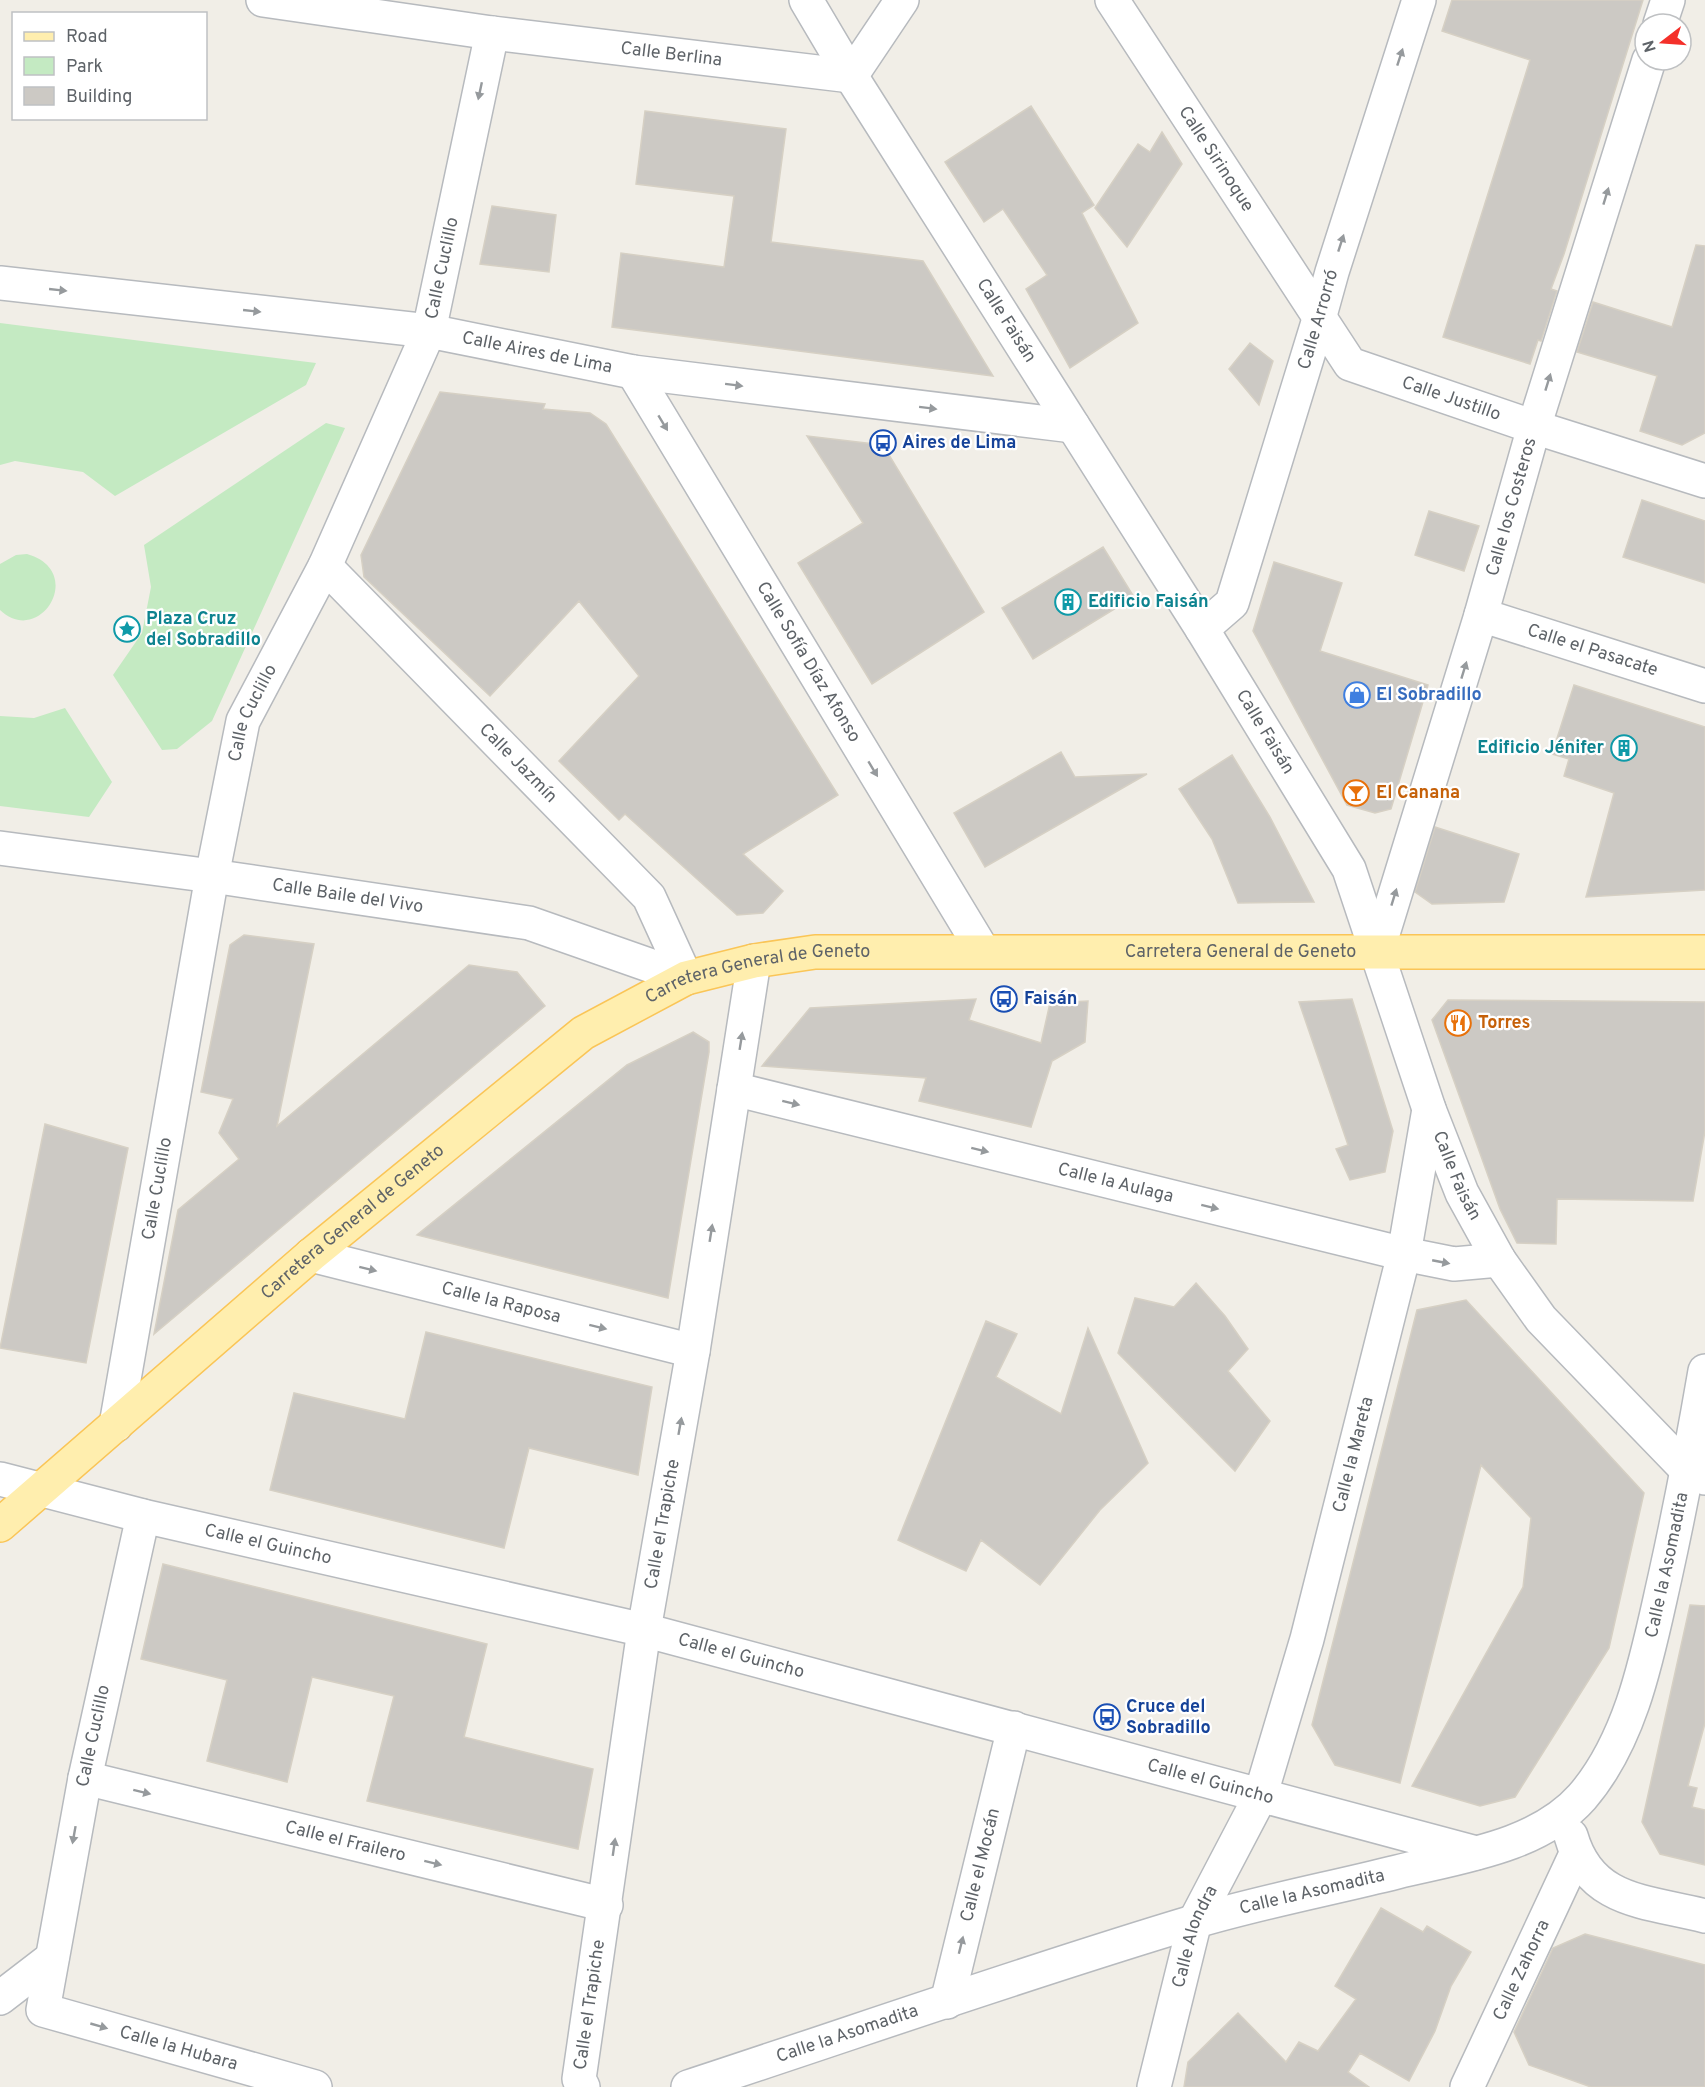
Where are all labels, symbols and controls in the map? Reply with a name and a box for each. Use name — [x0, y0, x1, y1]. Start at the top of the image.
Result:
legend — [12, 12, 207, 120]
north arrow — [1633, 12, 1693, 72]
text: Road — [66, 26, 108, 49]
street label: Calle Berlina — [619, 37, 723, 72]
text: N — [1639, 37, 1662, 54]
one-way arrow — [1396, 48, 1406, 66]
text: Park — [66, 56, 103, 79]
one-way arrow — [475, 81, 484, 100]
text: Building — [66, 86, 132, 109]
street label: Calle Sirinoque — [1173, 102, 1259, 216]
one-way arrow — [1602, 187, 1611, 205]
street label: Calle Cuclillo — [420, 215, 464, 321]
one-way arrow — [1337, 234, 1346, 252]
street label: Calle Arrorró — [1293, 267, 1344, 372]
street label: Calle Faisán — [971, 274, 1041, 367]
one-way arrow — [49, 285, 68, 294]
one-way arrow — [243, 306, 262, 316]
street label: Calle Aires de Lima — [460, 326, 614, 379]
street label: Calle Justillo — [1399, 371, 1504, 426]
one-way arrow — [1544, 373, 1553, 391]
one-way arrow — [725, 380, 744, 390]
one-way arrow — [918, 404, 937, 413]
one-way arrow — [658, 414, 669, 431]
bus stop icon: Aires de Lima — [868, 428, 898, 458]
place label: Aires de Lima — [902, 432, 1016, 455]
street label: Calle los Costeros — [1481, 435, 1542, 579]
street label: Calle Sofía Díaz Afonso — [751, 577, 866, 747]
building icon: Edificio Faisán — [1053, 587, 1083, 617]
place label: Edificio Faisán — [1088, 591, 1209, 614]
place label: Plaza Cruz del Sobradillo — [146, 608, 261, 652]
place icon: Plaza Cruz del Sobradillo — [112, 614, 142, 644]
street label: Calle el Pasacate — [1524, 619, 1661, 682]
street label: Calle Cuclillo — [224, 660, 282, 764]
one-way arrow — [1460, 661, 1469, 679]
shop icon: El Sobradillo — [1342, 680, 1372, 710]
place label: El Sobradillo — [1376, 684, 1482, 707]
street label: Calle Faisán — [1230, 685, 1300, 779]
street label: Calle Jazmín — [474, 718, 562, 808]
building icon: Edificio Jénifer — [1609, 733, 1639, 763]
place label: Edificio Jénifer — [1477, 737, 1604, 760]
one-way arrow — [867, 761, 878, 777]
bar icon: El Canana — [1341, 778, 1371, 808]
place label: El Canana — [1376, 782, 1460, 805]
street label: Calle Baile del Vivo — [270, 874, 425, 919]
one-way arrow — [1390, 888, 1399, 906]
street label: Carretera General de Geneto — [641, 941, 870, 1009]
street label: Carretera General de Geneto — [1125, 941, 1356, 964]
bus stop icon: Faisán — [989, 984, 1019, 1014]
place label: Faisán — [1024, 988, 1077, 1011]
restaurant icon: Torres — [1443, 1008, 1473, 1038]
place label: Torres — [1478, 1012, 1530, 1035]
one-way arrow — [737, 1031, 746, 1050]
one-way arrow — [782, 1098, 800, 1108]
street label: Calle Faisán — [1427, 1128, 1486, 1225]
street label: Calle Cuclillo — [137, 1135, 178, 1242]
street label: Carretera General de Geneto — [256, 1139, 449, 1305]
one-way arrow — [971, 1145, 989, 1155]
street label: Calle la Aulaga — [1055, 1158, 1176, 1208]
one-way arrow — [1201, 1202, 1219, 1212]
one-way arrow — [707, 1224, 716, 1243]
one-way arrow — [1431, 1258, 1450, 1267]
one-way arrow — [359, 1265, 377, 1275]
street label: Calle la Raposa — [439, 1277, 563, 1329]
one-way arrow — [589, 1322, 607, 1332]
street label: Calle la Mareta — [1328, 1394, 1379, 1515]
one-way arrow — [675, 1416, 684, 1435]
street label: Calle el Trapiche — [640, 1457, 685, 1591]
street label: Calle la Asomadita — [1640, 1490, 1694, 1640]
street label: Calle el Guincho — [202, 1519, 334, 1570]
street label: Calle el Guincho — [675, 1628, 807, 1684]
street label: Calle Cuclillo — [72, 1683, 116, 1789]
place label: Cruce del Sobradillo — [1126, 1696, 1211, 1740]
bus stop icon: Cruce del Sobradillo — [1092, 1702, 1122, 1732]
street label: Calle el Guincho — [1145, 1754, 1276, 1810]
one-way arrow — [132, 1787, 151, 1797]
street label: Calle el Mocán — [955, 1806, 1006, 1924]
street label: Calle el Frailero — [283, 1816, 408, 1867]
one-way arrow — [69, 1826, 78, 1845]
one-way arrow — [609, 1837, 618, 1856]
one-way arrow — [424, 1858, 442, 1868]
street label: Calle la Asomadita — [1237, 1864, 1387, 1920]
street label: Calle Alondra — [1167, 1881, 1223, 1990]
street label: Calle Zahorra — [1488, 1916, 1555, 2024]
one-way arrow — [956, 1936, 966, 1955]
street label: Calle el Trapiche — [569, 1938, 611, 2071]
street label: Calle la Asomadita — [773, 1999, 921, 2068]
street label: Calle la Hubara — [117, 2021, 240, 2076]
one-way arrow — [90, 2022, 108, 2031]

